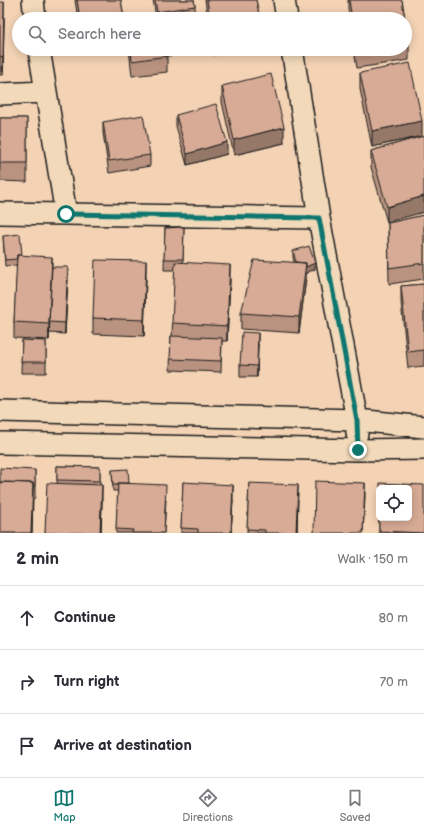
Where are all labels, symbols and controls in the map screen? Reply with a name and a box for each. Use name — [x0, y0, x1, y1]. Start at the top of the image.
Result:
search box — [12, 12, 412, 56]
icon: search — [26, 23, 48, 45]
text: Search here — [58, 25, 141, 44]
route start — [57, 205, 75, 223]
route end — [349, 441, 367, 459]
map controls — [376, 485, 412, 521]
button: locate — [376, 485, 412, 521]
text: 2 min — [16, 549, 59, 569]
text: Walk · 150 m — [337, 551, 408, 567]
icon: ahead — [16, 607, 38, 629]
text: Continue — [54, 608, 116, 627]
text: 80 m — [379, 610, 408, 626]
icon: right — [16, 671, 38, 693]
text: Turn right — [54, 672, 119, 691]
text: 70 m — [380, 674, 408, 690]
icon: arrive — [16, 735, 38, 757]
text: Arrive at destination — [54, 736, 192, 755]
tab: Map — [53, 787, 76, 824]
tab: Directions — [182, 787, 233, 824]
tab: Saved — [340, 787, 371, 824]

